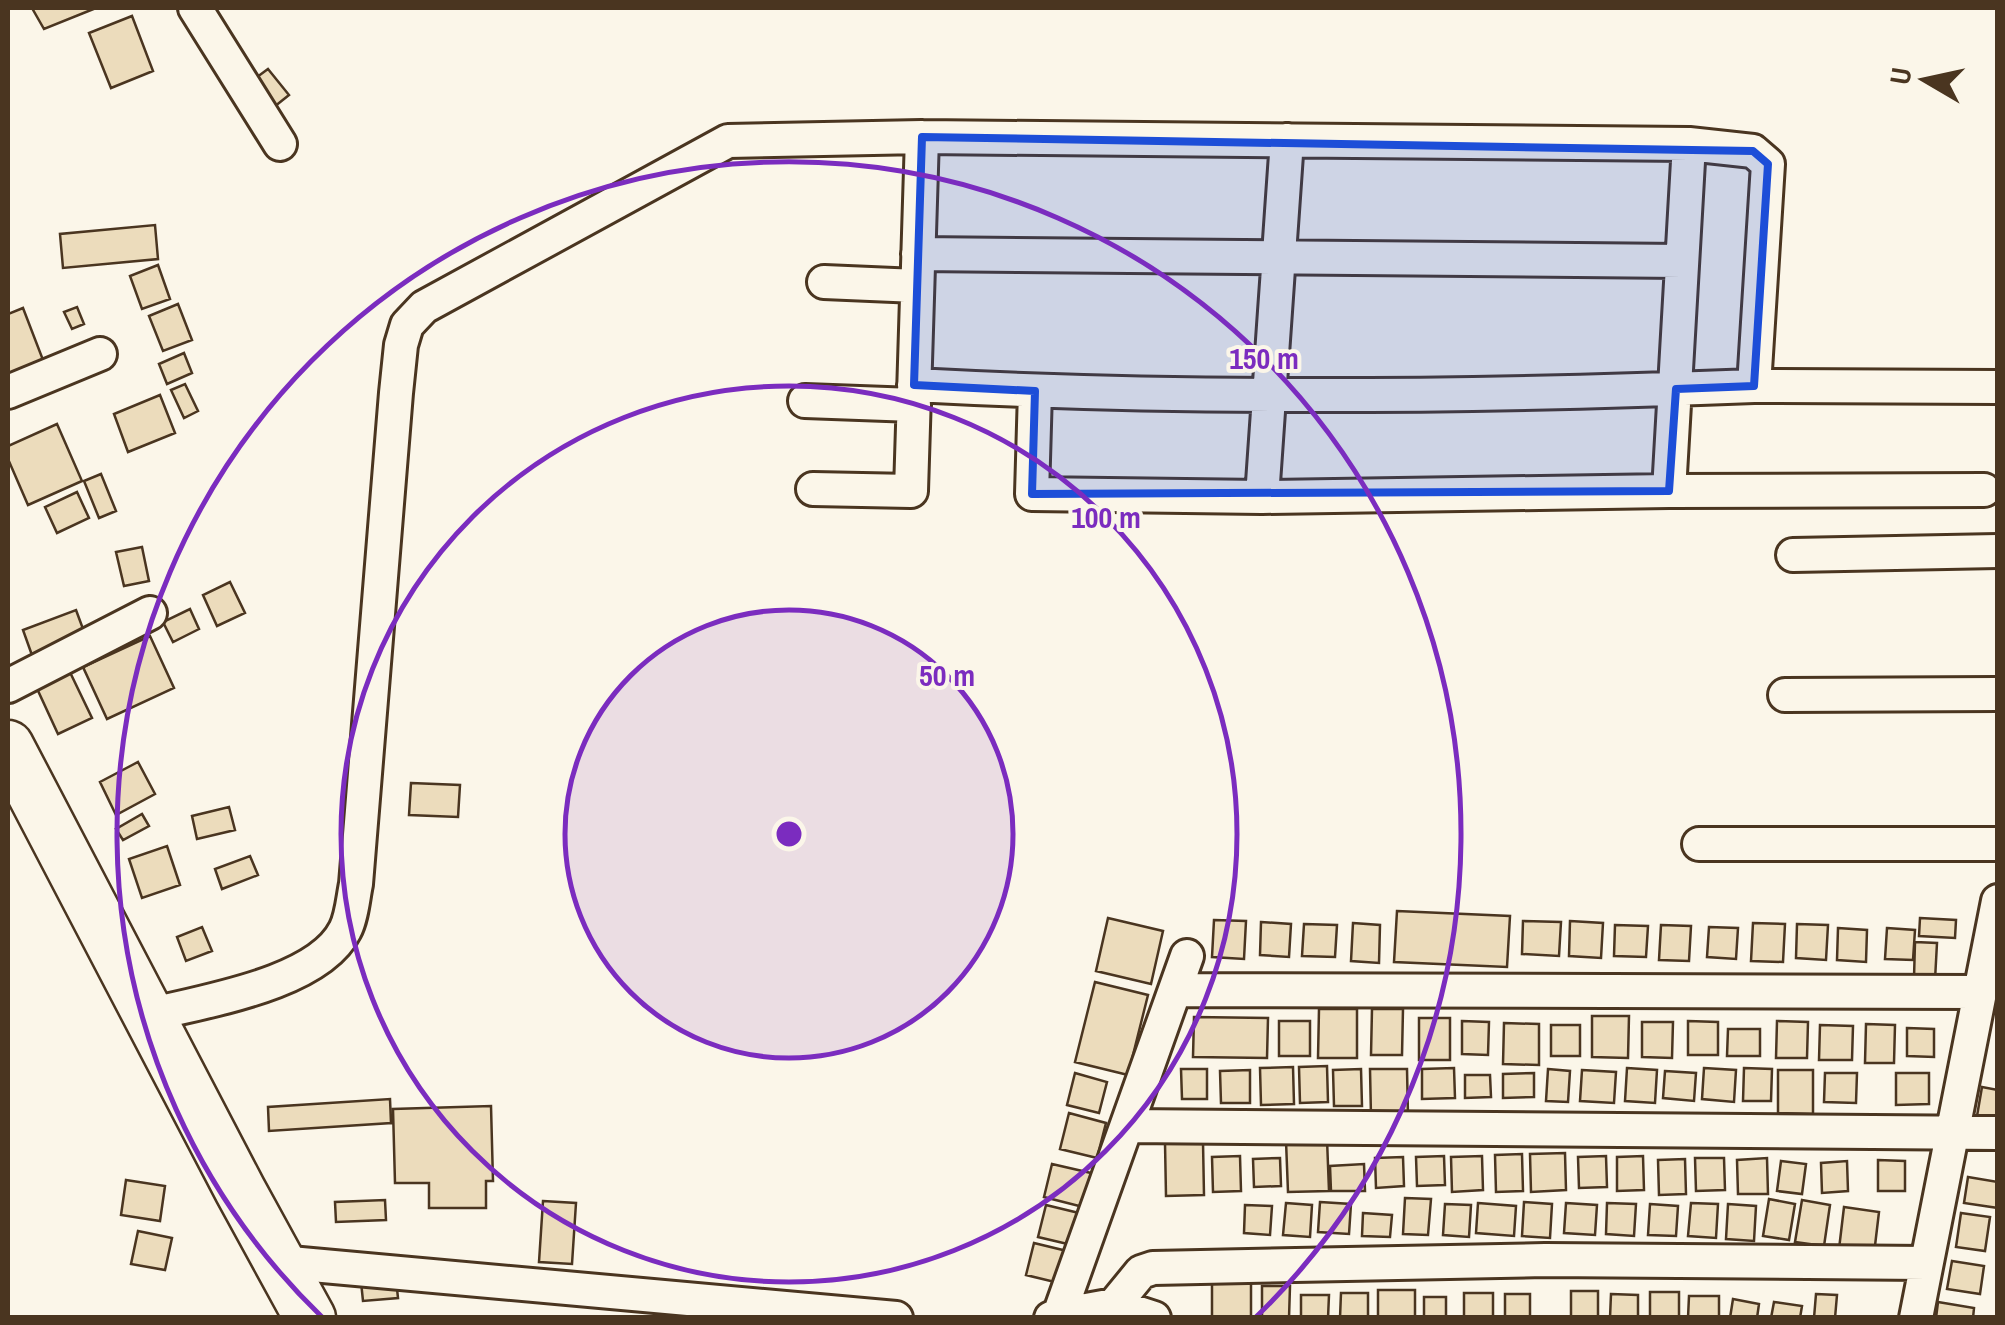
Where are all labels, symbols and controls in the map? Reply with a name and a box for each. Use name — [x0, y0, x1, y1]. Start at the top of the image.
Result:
north arrow — [1875, 30, 1975, 130]
text: U — [1880, 65, 1920, 87]
text: 150 m — [1229, 338, 1299, 378]
text: 100 m — [1071, 497, 1141, 537]
text: 50 m — [919, 655, 975, 695]
centre of rings — [771, 816, 807, 852]

